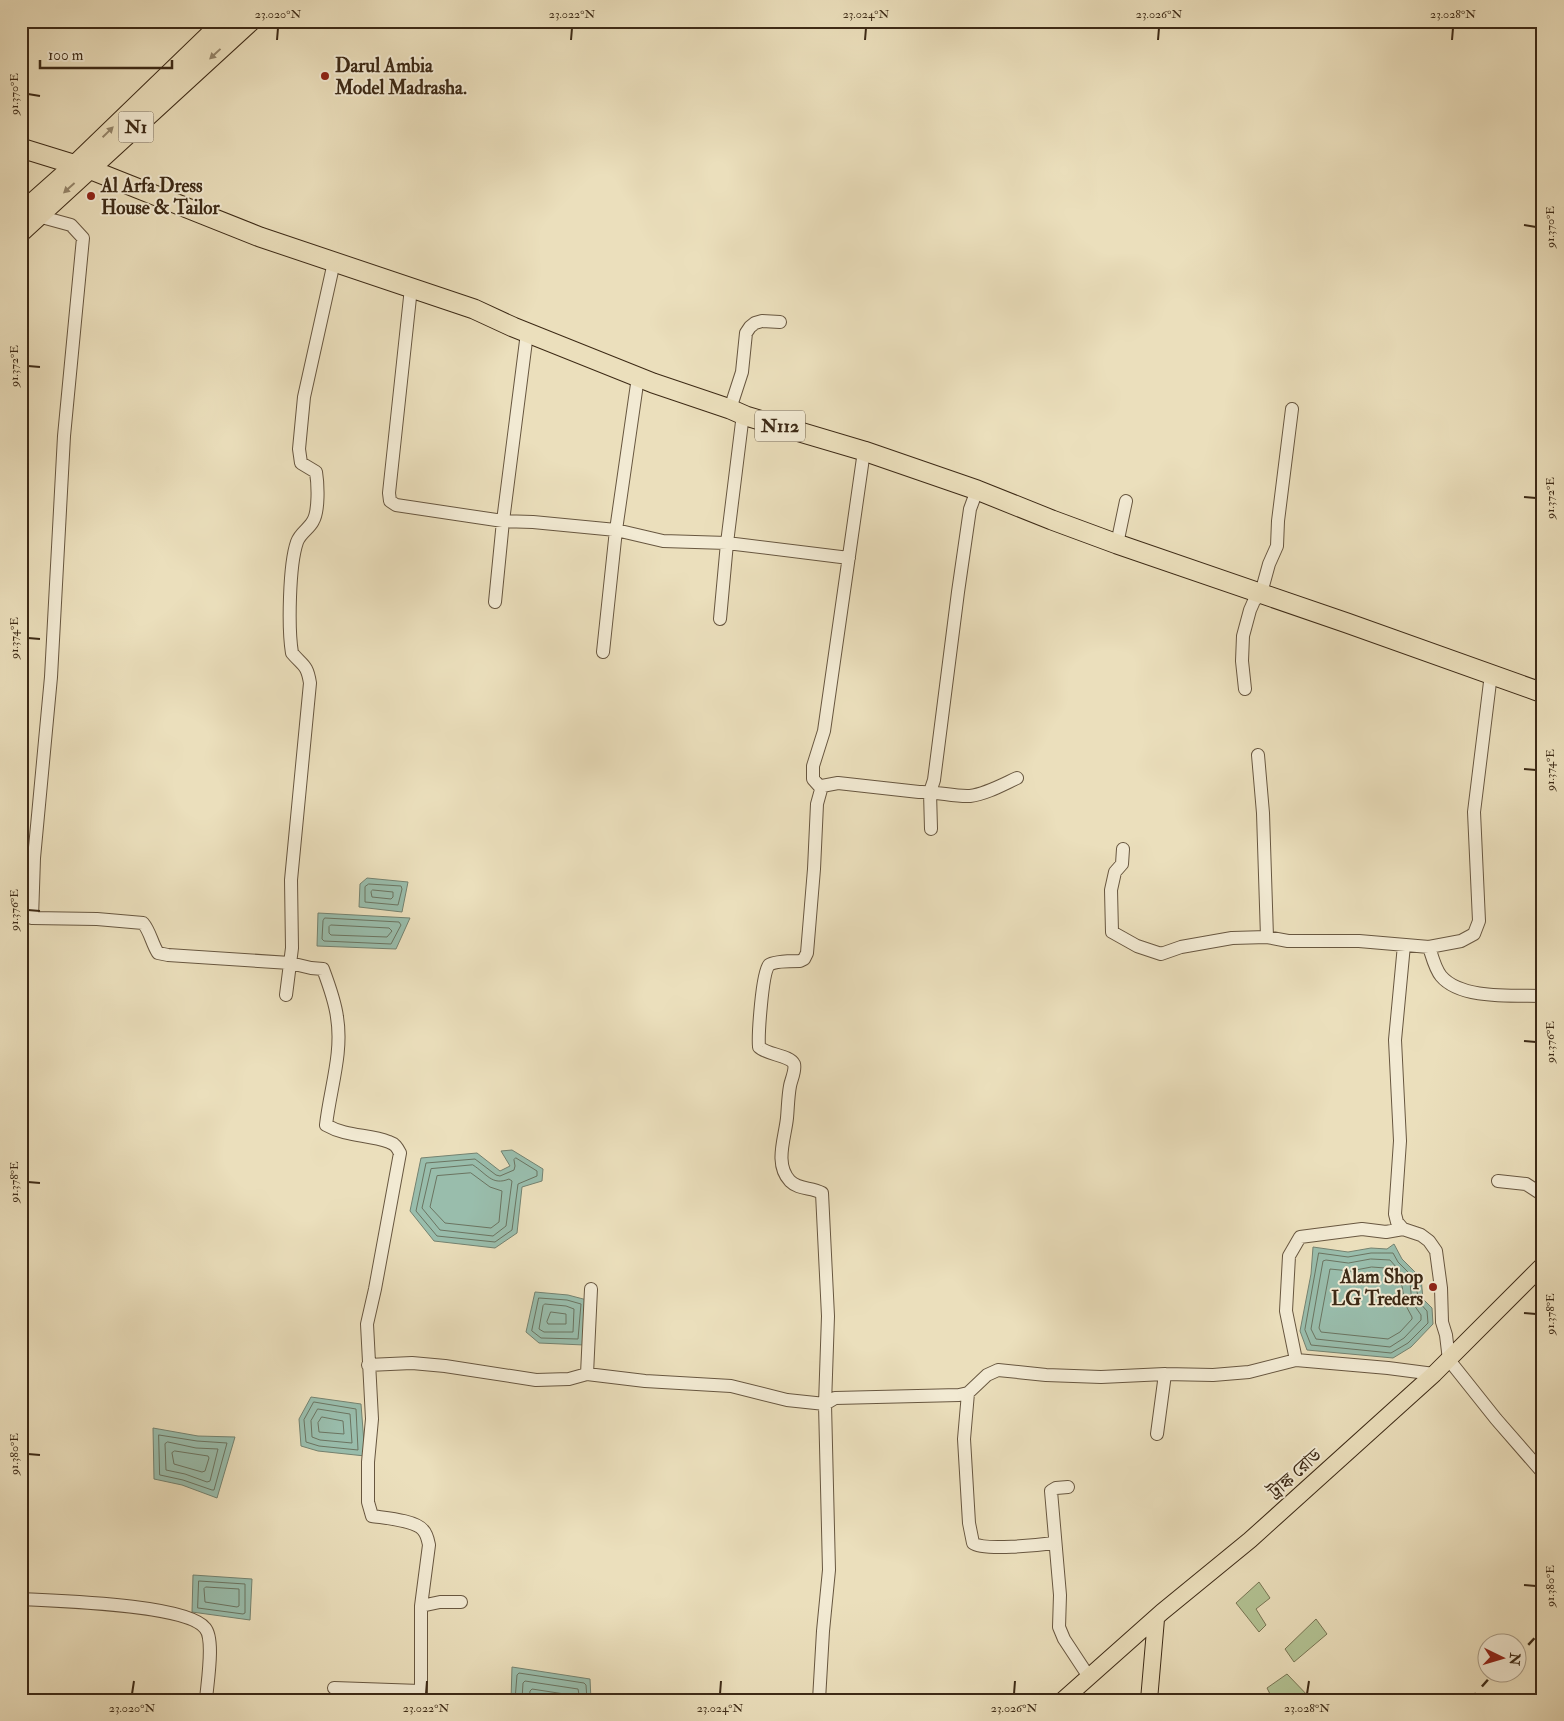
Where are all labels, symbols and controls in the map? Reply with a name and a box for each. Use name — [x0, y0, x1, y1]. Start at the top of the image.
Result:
text: 23.020°N — [255, 7, 301, 22]
text: 23.022°N — [549, 7, 595, 22]
text: 23.024°N — [843, 7, 890, 22]
text: 23.026°N — [1136, 7, 1182, 22]
text: 23.028°N — [1430, 7, 1476, 22]
scale bar — [40, 38, 172, 70]
text: 100 m — [48, 46, 84, 65]
one-way arrow — [209, 48, 221, 60]
place label: Darul Ambia Model Madrasha. — [334, 54, 467, 100]
marker: Darul Ambia Model Madrasha. — [319, 70, 331, 82]
text: 91.370°E — [7, 73, 22, 116]
road number: N1 — [118, 111, 154, 142]
one-way arrow — [102, 126, 114, 138]
place label: Al Arfa Dress House & Tailor — [100, 174, 220, 220]
one-way arrow — [64, 182, 76, 194]
marker: Al Arfa Dress House & Tailor — [85, 190, 97, 202]
text: 91.370°E — [1543, 206, 1558, 249]
text: 91.372°E — [7, 345, 22, 388]
road number: N112 — [755, 411, 805, 442]
text: 91.372°E — [1543, 477, 1558, 520]
text: 91.374°E — [7, 617, 22, 660]
text: 91.374°E — [1543, 749, 1558, 792]
text: 91.376°E — [7, 889, 22, 932]
text: 91.376°E — [1543, 1021, 1558, 1064]
text: 91.378°E — [7, 1161, 22, 1204]
place label: Alam Shop LG Treders — [1331, 1265, 1423, 1311]
marker: Alam Shop LG Treders — [1427, 1281, 1439, 1293]
text: 91.378°E — [1543, 1293, 1558, 1336]
text: 91.380°E — [7, 1433, 22, 1476]
street label: ট্রাঙ্ক রোড — [1261, 1442, 1327, 1505]
text: 91.380°E — [1543, 1565, 1558, 1608]
north arrow — [1476, 1634, 1526, 1684]
text: N — [1505, 1651, 1524, 1667]
text: 23.020°N — [109, 1701, 155, 1716]
text: 23.022°N — [403, 1701, 449, 1716]
text: 23.024°N — [697, 1701, 744, 1716]
text: 23.026°N — [991, 1701, 1037, 1716]
text: 23.028°N — [1284, 1701, 1330, 1716]

